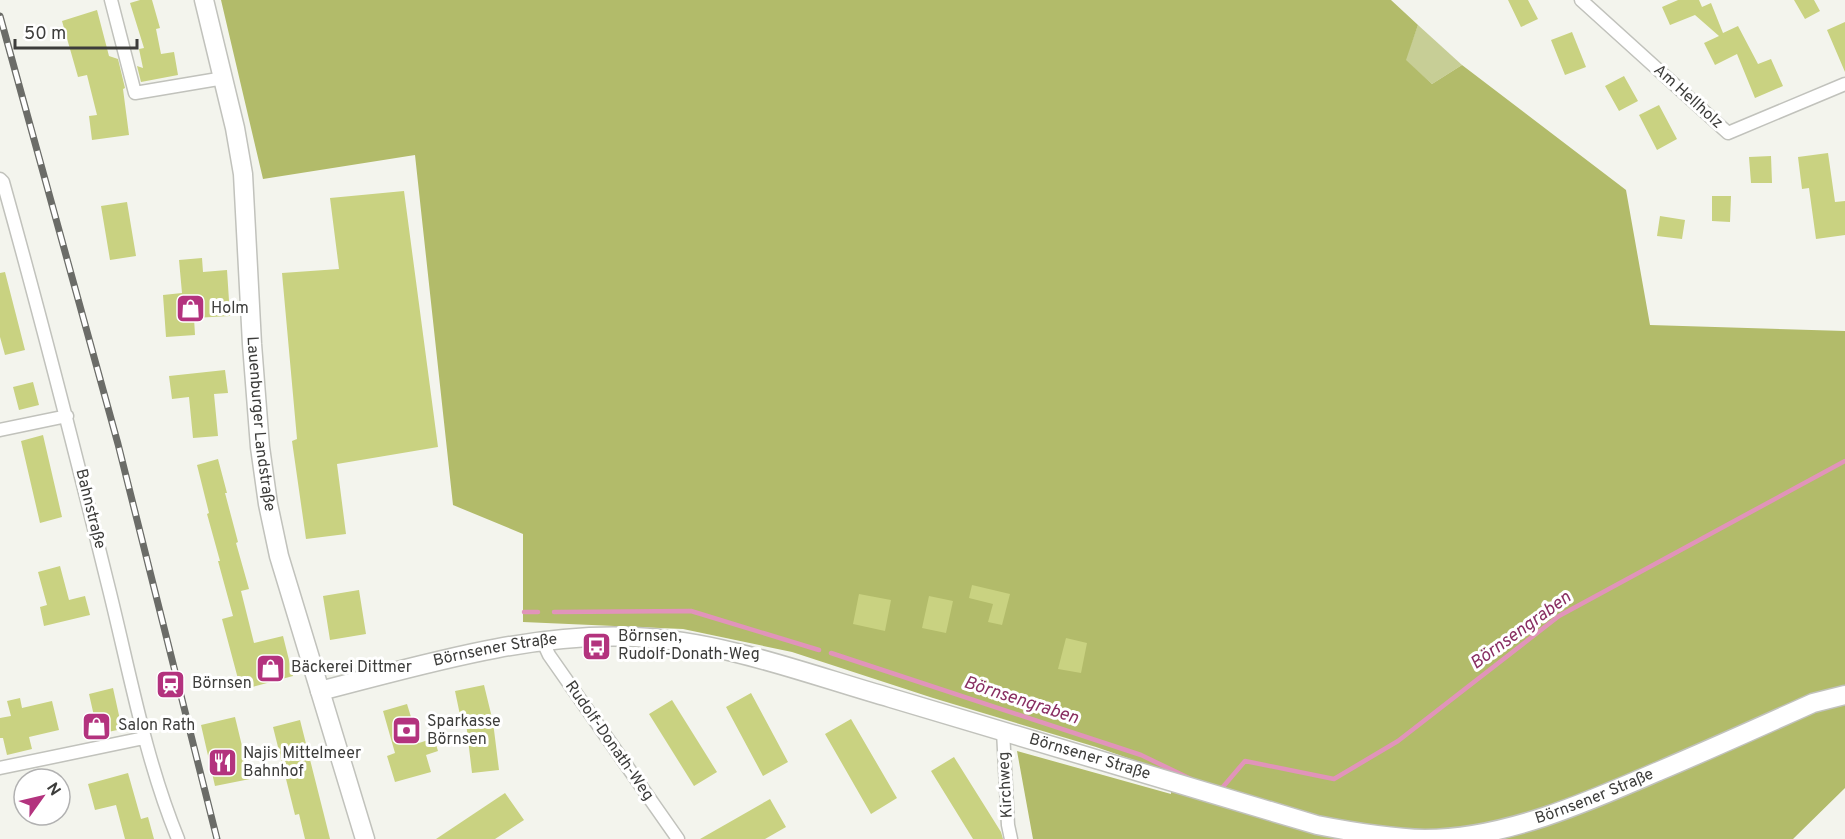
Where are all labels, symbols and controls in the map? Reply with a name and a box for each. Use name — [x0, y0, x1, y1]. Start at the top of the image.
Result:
scale bar — [15, 12, 136, 50]
text: 50 m — [24, 23, 66, 46]
street label: Am Hellholz — [1649, 61, 1727, 133]
shop icon: Holm — [174, 293, 206, 325]
place label: Holm — [211, 299, 249, 319]
street label: Lauenburger Landstraße — [242, 336, 279, 513]
street label: Bahnstraße — [70, 467, 110, 551]
water label: Börnsengraben — [1466, 587, 1576, 675]
place label: Börnsen, Rudolf-Donath-Weg — [618, 627, 760, 665]
street label: Börnsener Straße — [431, 630, 558, 672]
bus stop icon: Börnsen, Rudolf-Donath-Weg — [581, 630, 613, 662]
shop icon: Bäckerei Dittmer — [254, 652, 286, 684]
place label: Bäckerei Dittmer — [291, 658, 412, 678]
station icon: Börnsen — [155, 668, 187, 700]
water label: Börnsengraben — [961, 672, 1081, 730]
place label: Börnsen — [192, 674, 252, 694]
street label: Rudolf-Donath-Weg — [560, 677, 658, 805]
shop icon: Salon Rath — [81, 710, 113, 742]
place label: Sparkasse Börnsen — [427, 712, 501, 750]
bank icon: Sparkasse Börnsen — [390, 715, 422, 747]
place label: Salon Rath — [118, 716, 195, 736]
street label: Börnsener Straße — [1027, 730, 1153, 785]
place label: Najis Mittelmeer Bahnhof — [243, 744, 361, 782]
restaurant icon: Najis Mittelmeer Bahnhof — [206, 747, 238, 779]
street label: Kirchweg — [994, 751, 1018, 819]
street label: Börnsener Straße — [1533, 765, 1657, 829]
north arrow — [12, 767, 72, 827]
text: N — [41, 779, 64, 800]

